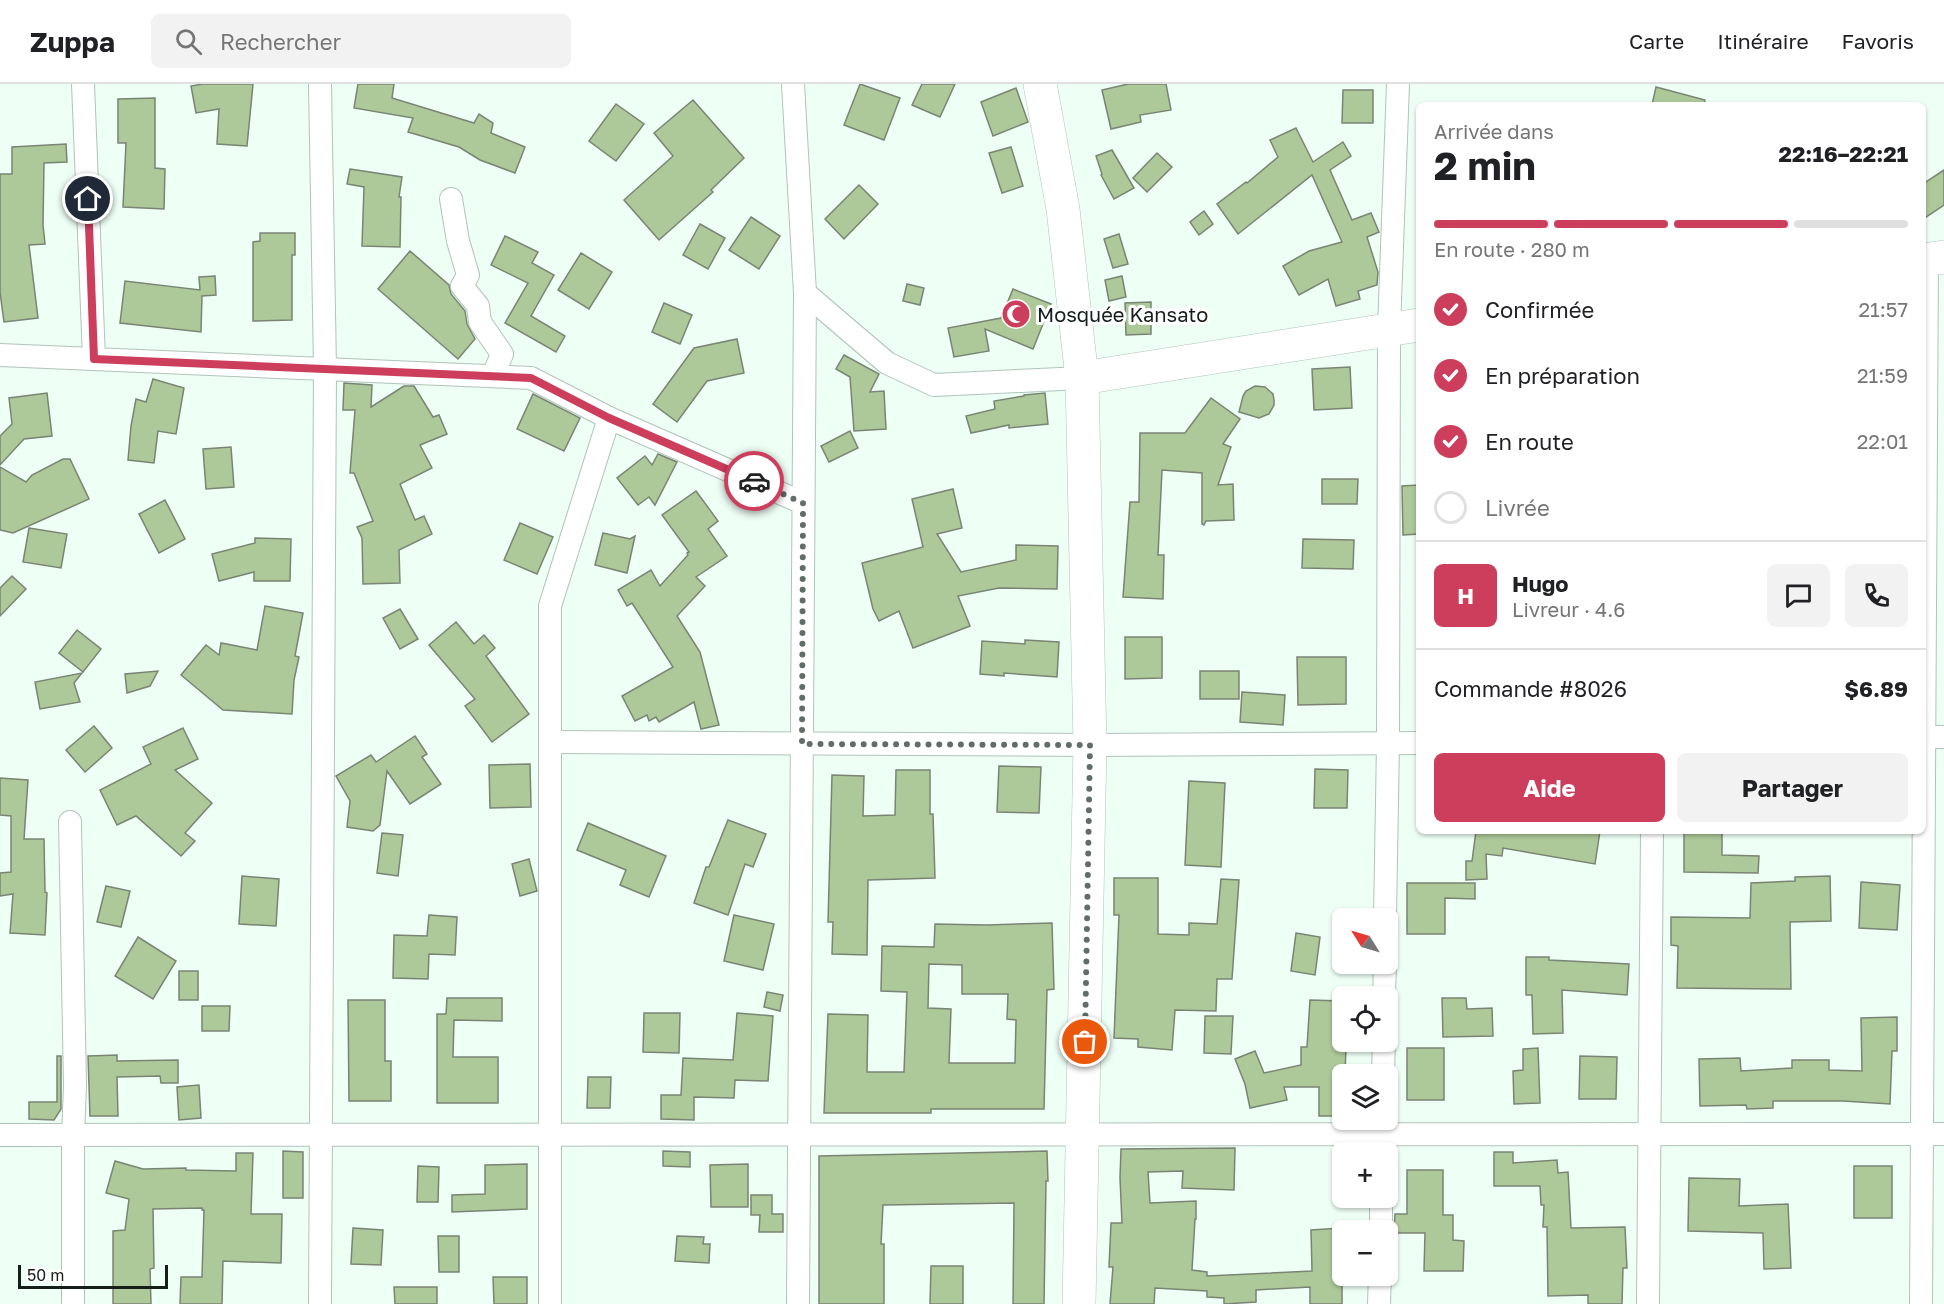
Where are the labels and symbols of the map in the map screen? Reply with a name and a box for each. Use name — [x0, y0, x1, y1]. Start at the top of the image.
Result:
pin — [62, 173, 113, 224]
mosque icon: Mosquée Kansato — [1000, 298, 1032, 330]
place label: Mosquée Kansato — [1037, 302, 1208, 326]
courier — [724, 451, 784, 511]
north arrow — [1332, 908, 1398, 974]
pin — [1059, 1016, 1110, 1067]
scale bar — [18, 1262, 168, 1290]

